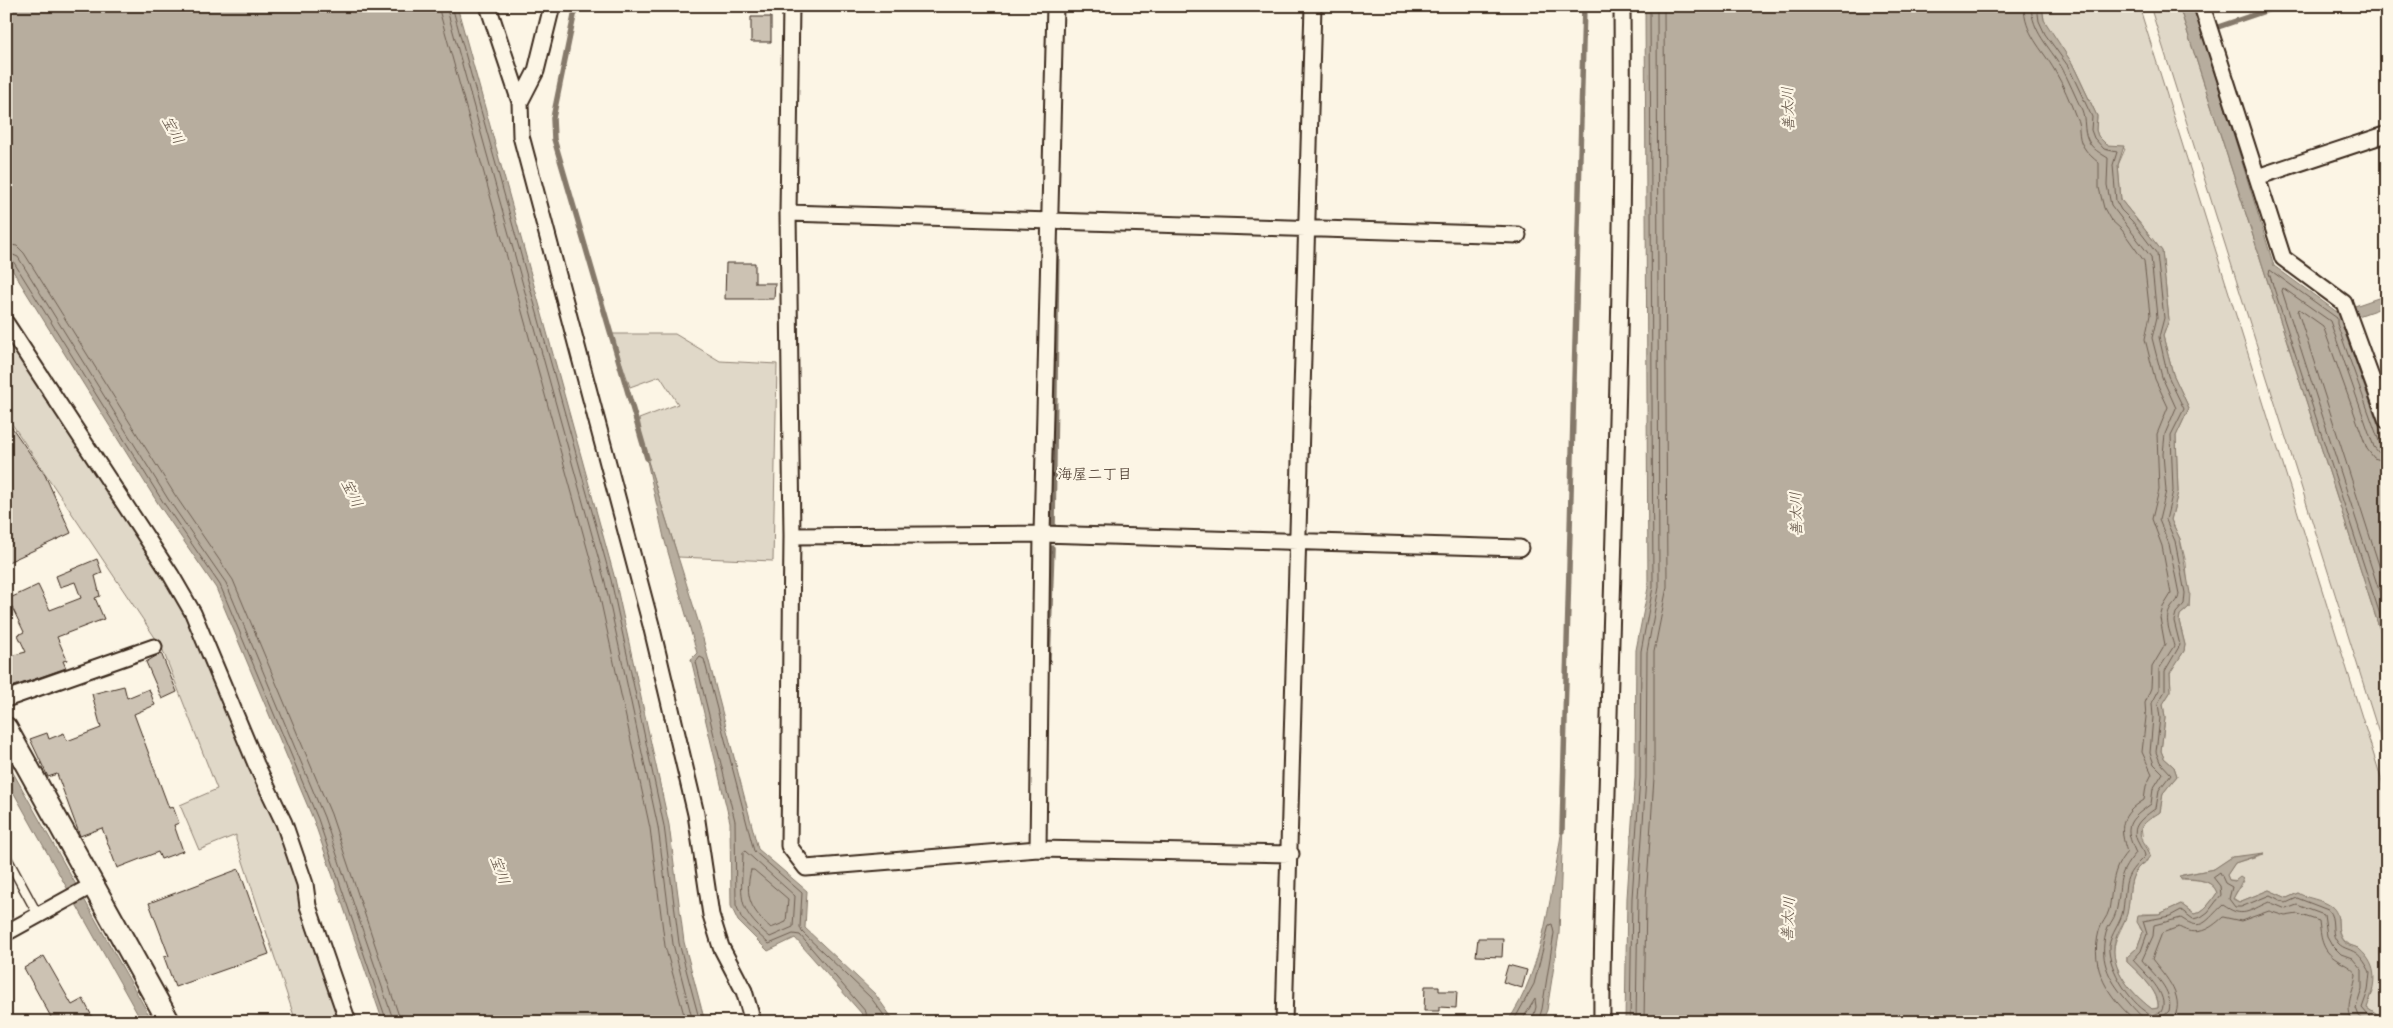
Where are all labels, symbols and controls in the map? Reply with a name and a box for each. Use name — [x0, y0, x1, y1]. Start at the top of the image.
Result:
water label: 善太川 — [1776, 86, 1799, 132]
water label: 宝川 — [157, 112, 190, 148]
district label: 海屋二丁目 — [1057, 463, 1133, 484]
water label: 宝川 — [336, 475, 368, 511]
water label: 善太川 — [1785, 491, 1806, 537]
water label: 宝川 — [485, 852, 515, 888]
water label: 善太川 — [1776, 896, 1799, 942]

